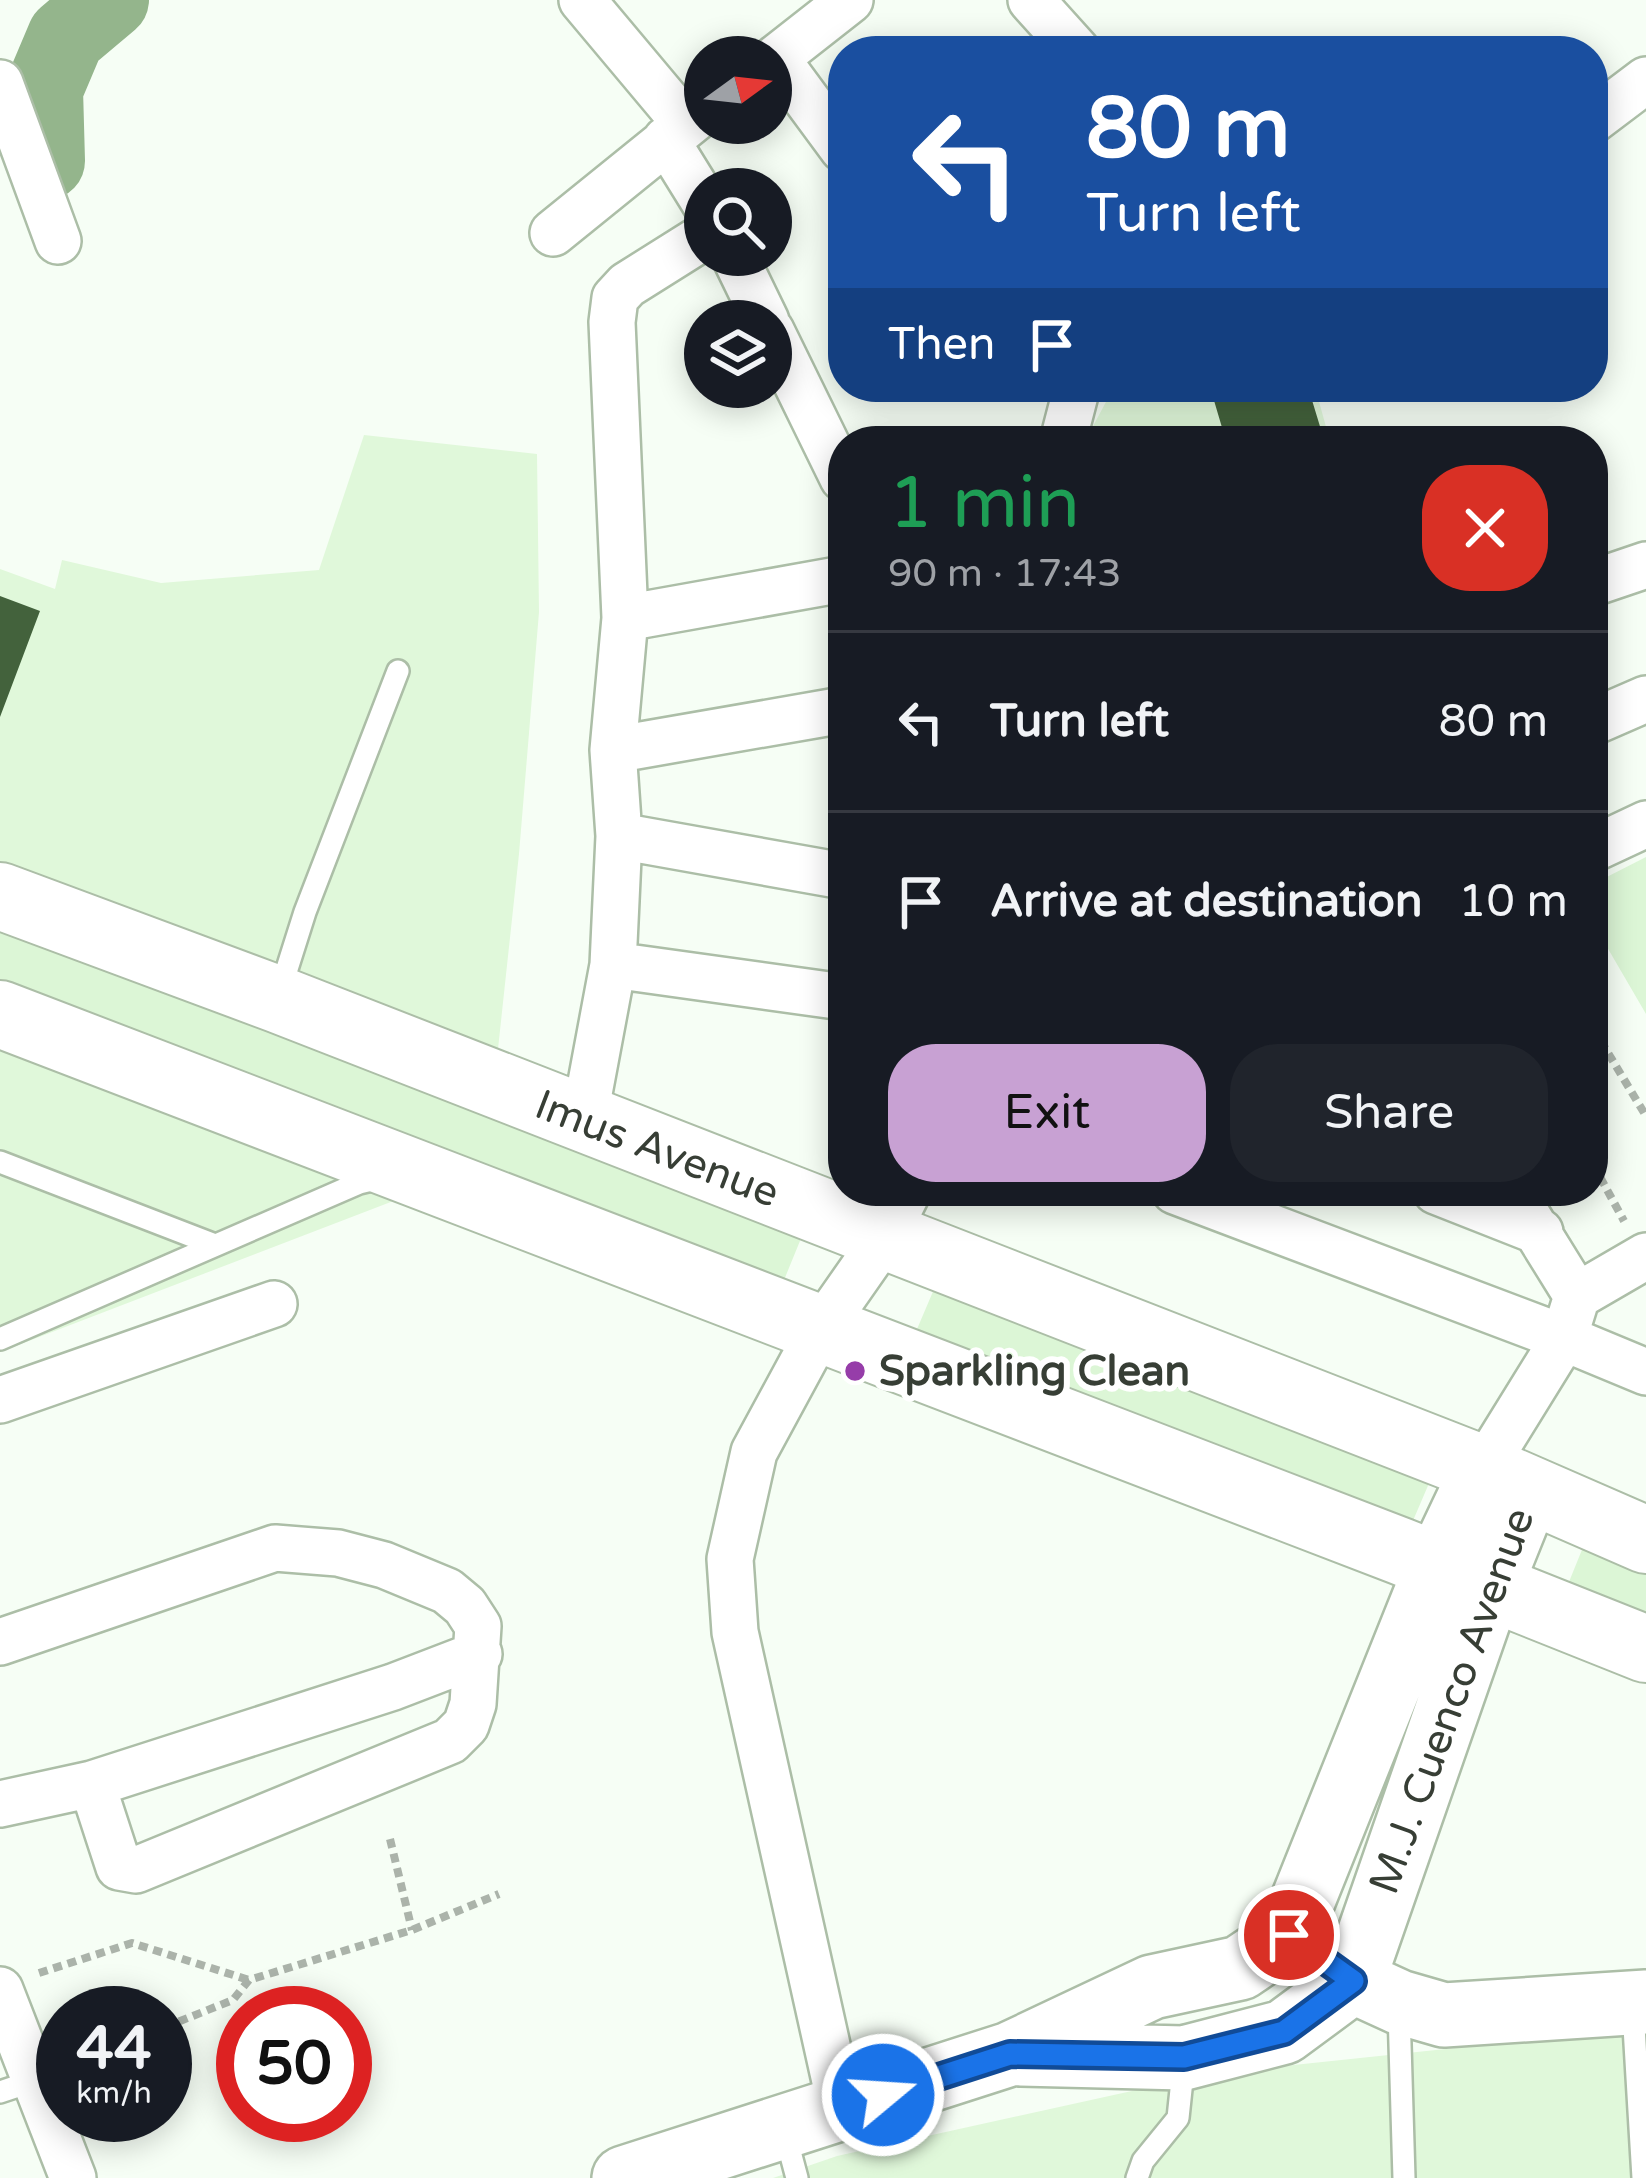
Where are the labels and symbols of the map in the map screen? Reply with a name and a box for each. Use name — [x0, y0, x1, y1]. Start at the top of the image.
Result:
north arrow — [684, 36, 792, 144]
street label: Imus Avenue — [528, 1079, 786, 1219]
place label: Sparkling Clean — [879, 1346, 1190, 1397]
marker: Sparkling Clean — [842, 1358, 868, 1384]
street label: M.J. Cuenco Avenue — [1358, 1501, 1546, 1901]
pin — [1238, 1884, 1340, 1986]
speed limit sign: 50 — [216, 1986, 372, 2142]
position arrow — [820, 2032, 946, 2158]

